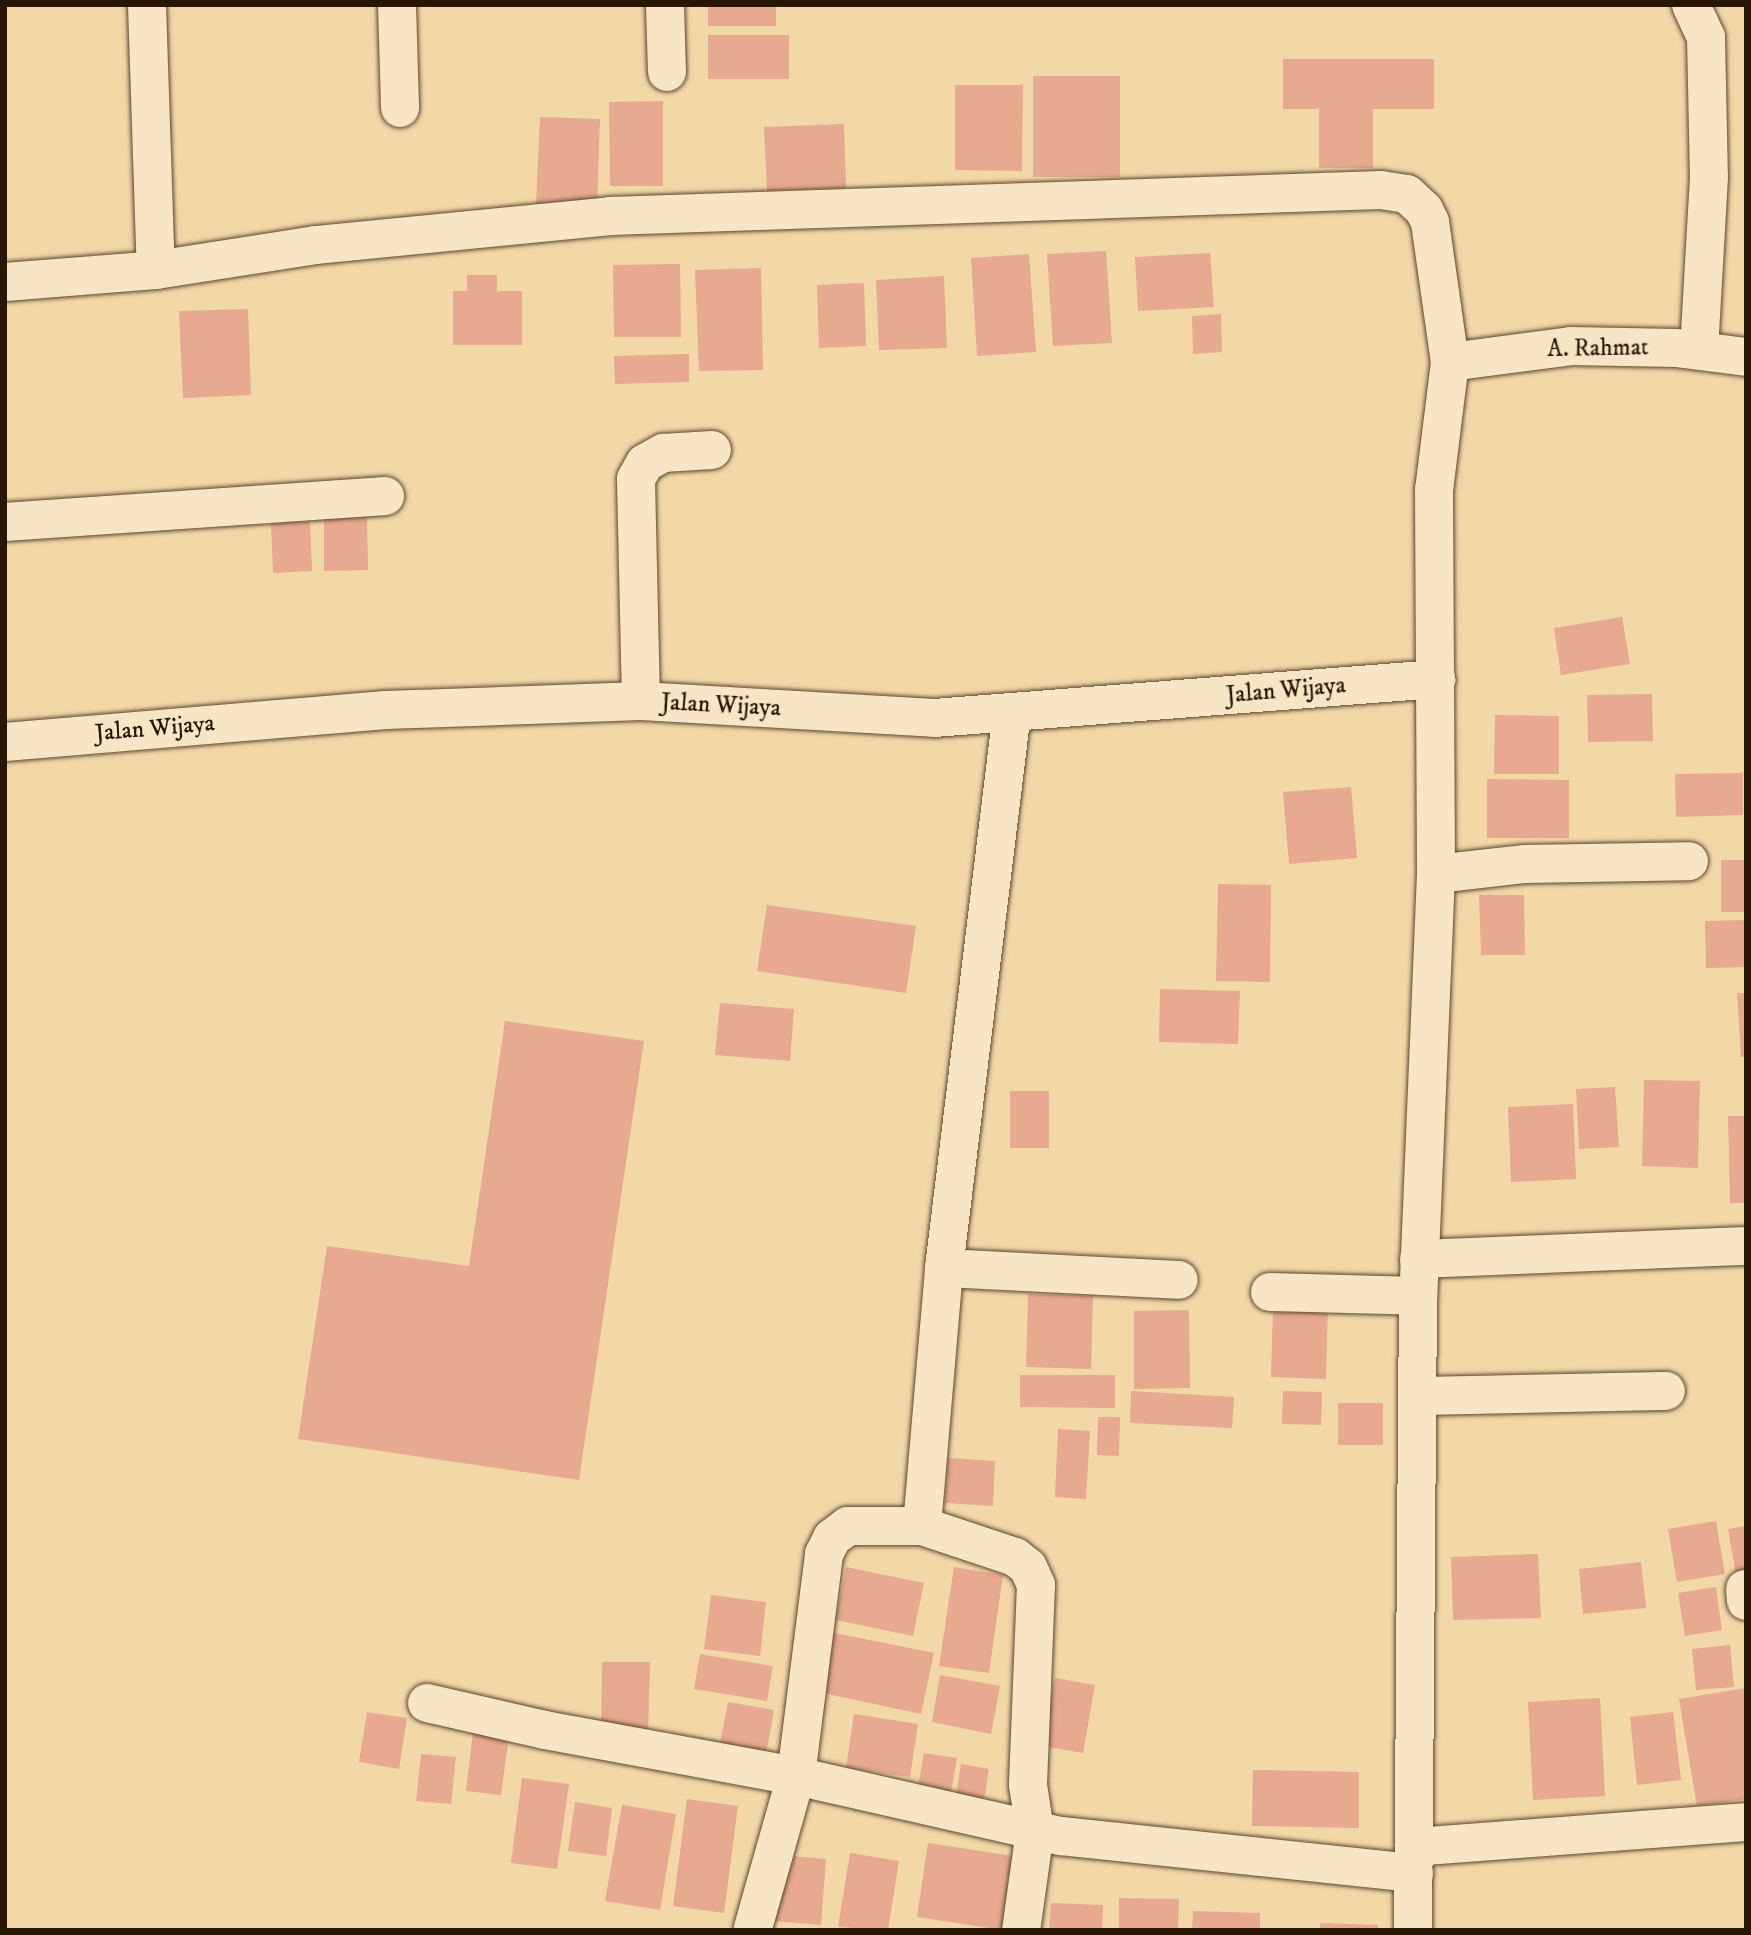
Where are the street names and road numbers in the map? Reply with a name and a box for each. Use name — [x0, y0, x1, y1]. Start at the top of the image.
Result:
street label: A. Rahmat — [1547, 334, 1649, 364]
street label: Jalan Wijaya — [1225, 671, 1347, 711]
street label: Jalan Wijaya — [660, 688, 782, 724]
street label: Jalan Wijaya — [94, 709, 216, 749]

